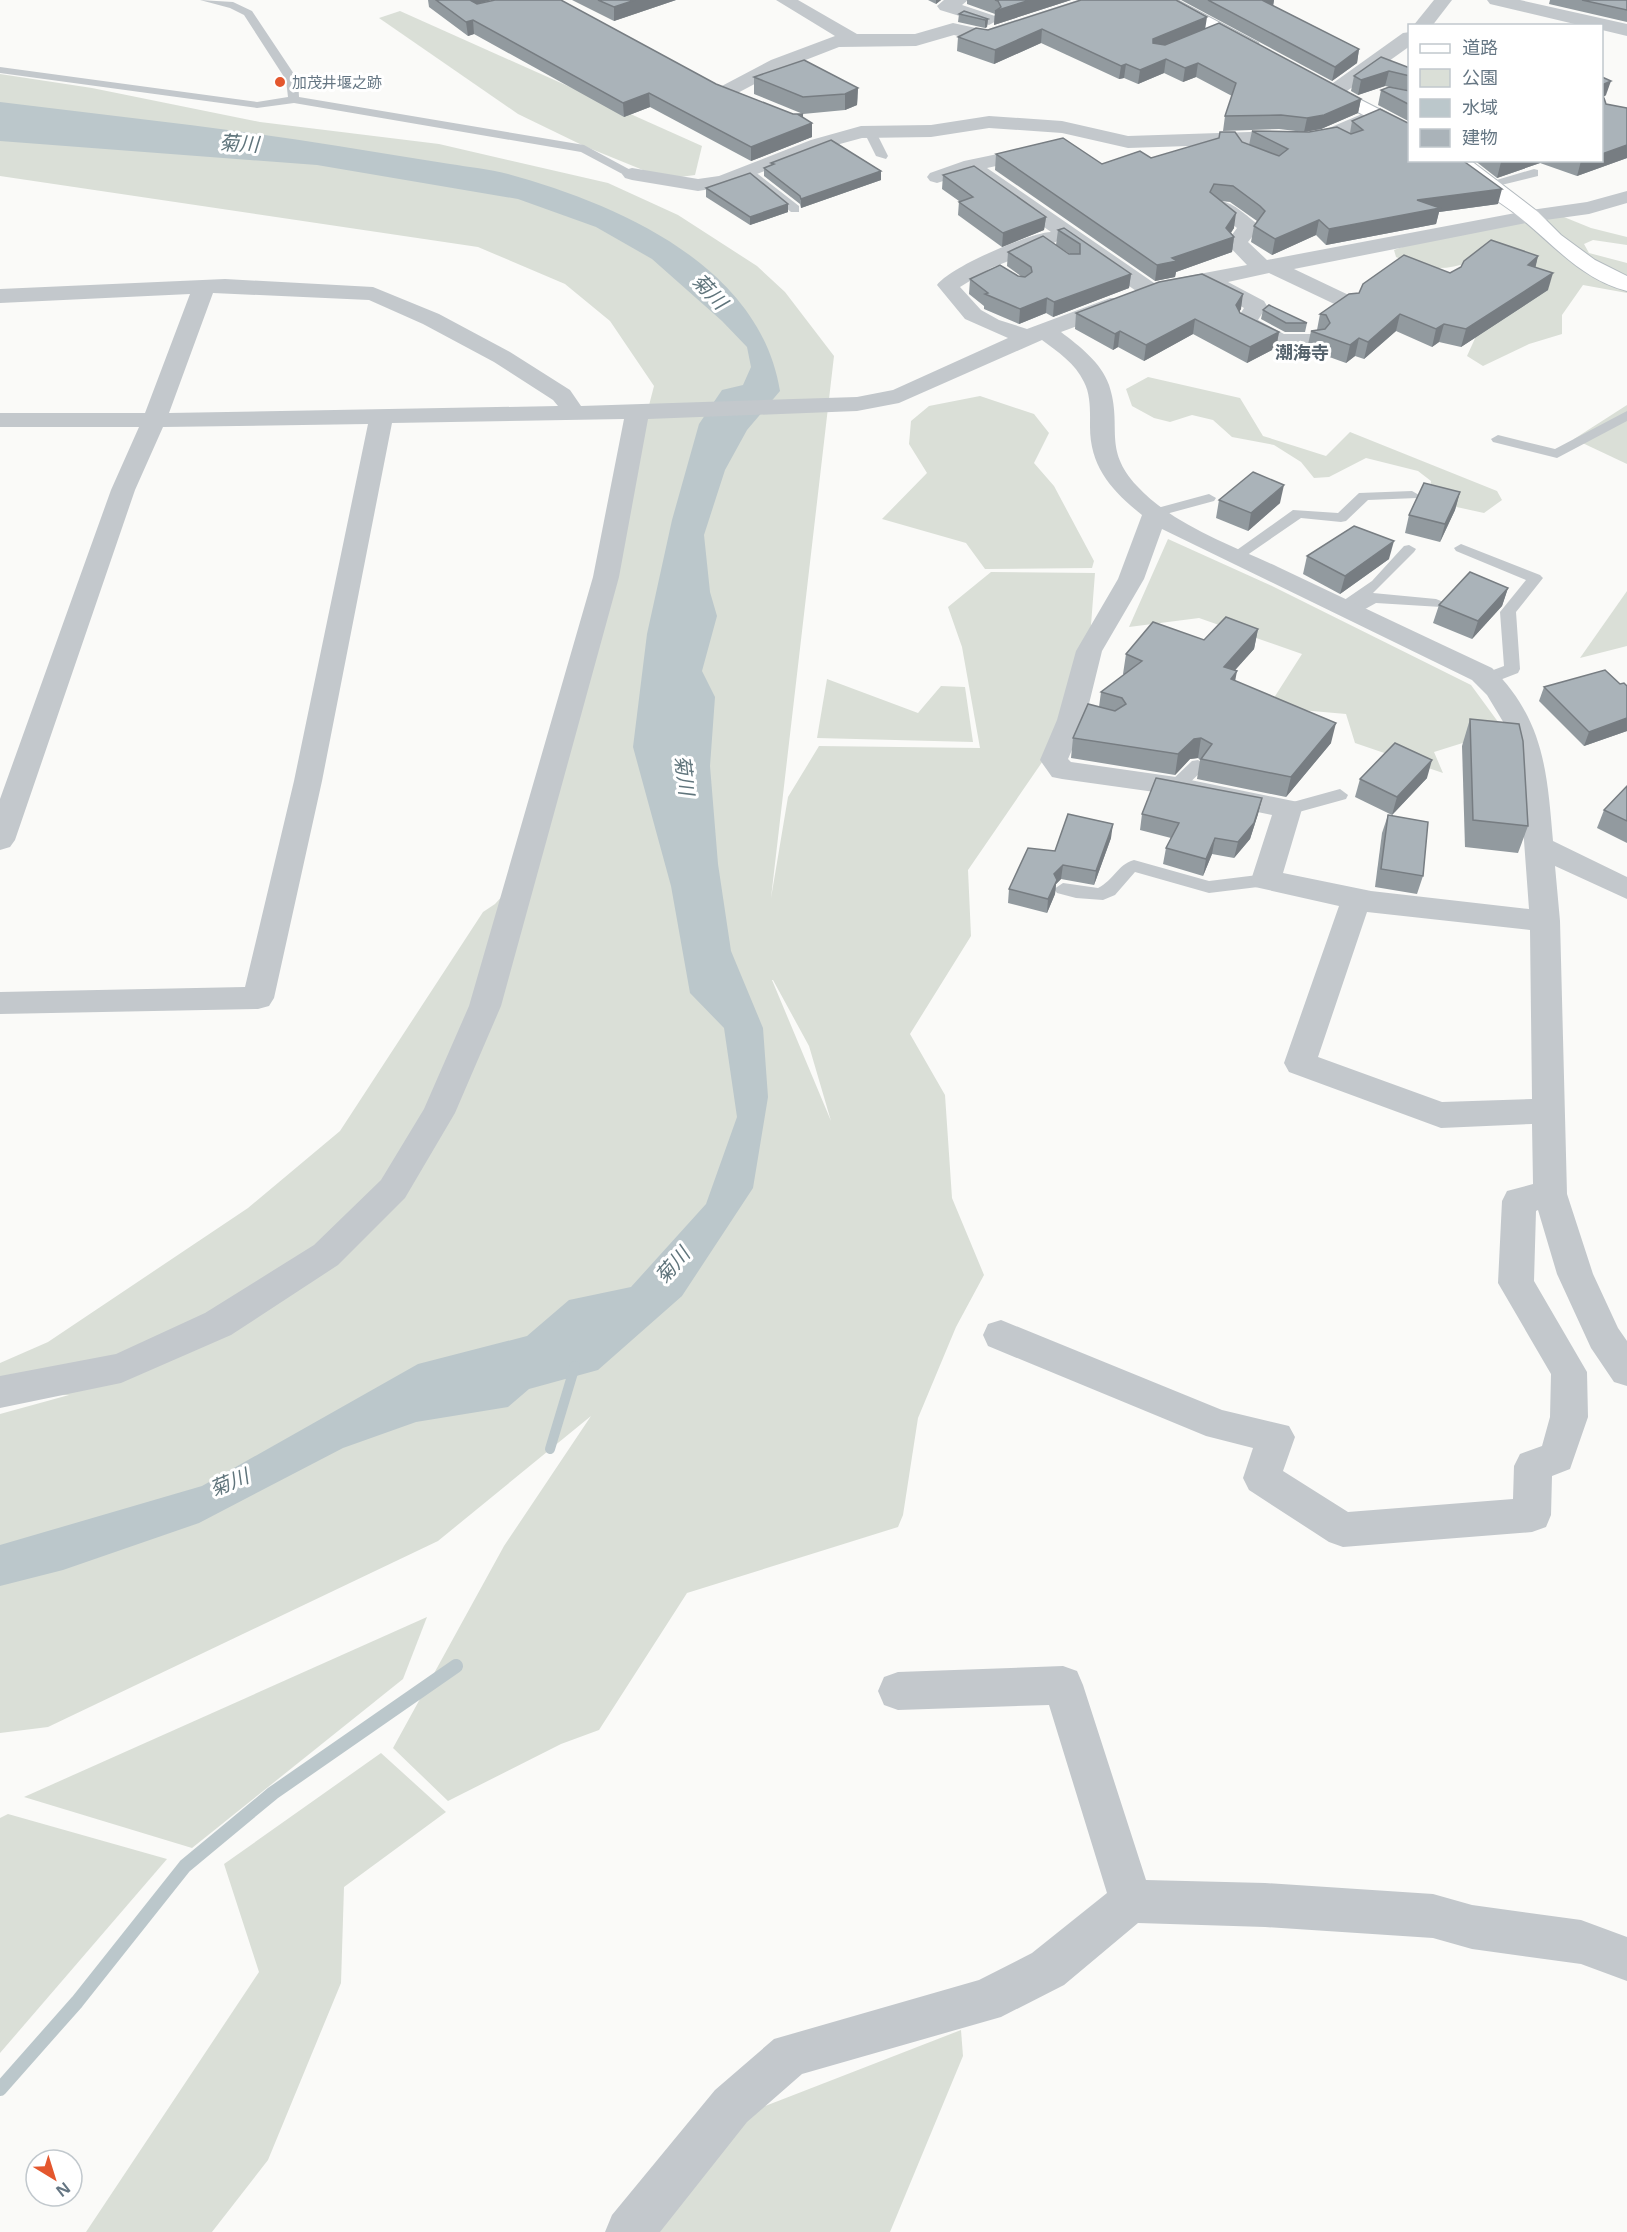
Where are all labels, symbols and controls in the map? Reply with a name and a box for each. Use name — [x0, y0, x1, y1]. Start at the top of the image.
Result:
legend — [1408, 24, 1603, 162]
text: 道路 — [1462, 35, 1498, 59]
text: 公園 — [1462, 65, 1498, 89]
place label: 加茂井堰之跡 — [292, 72, 382, 92]
marker: 加茂井堰之跡 — [273, 75, 287, 89]
text: 水域 — [1462, 95, 1498, 119]
text: 建物 — [1462, 125, 1498, 149]
water label: 菊川 — [218, 128, 262, 158]
water label: 菊川 — [686, 267, 735, 316]
district label: 潮海寺 — [1275, 340, 1329, 364]
water label: 菊川 — [669, 754, 701, 798]
water label: 菊川 — [649, 1240, 697, 1289]
water label: 菊川 — [205, 1461, 254, 1502]
north arrow — [24, 2148, 84, 2208]
text: N — [51, 2177, 75, 2202]

